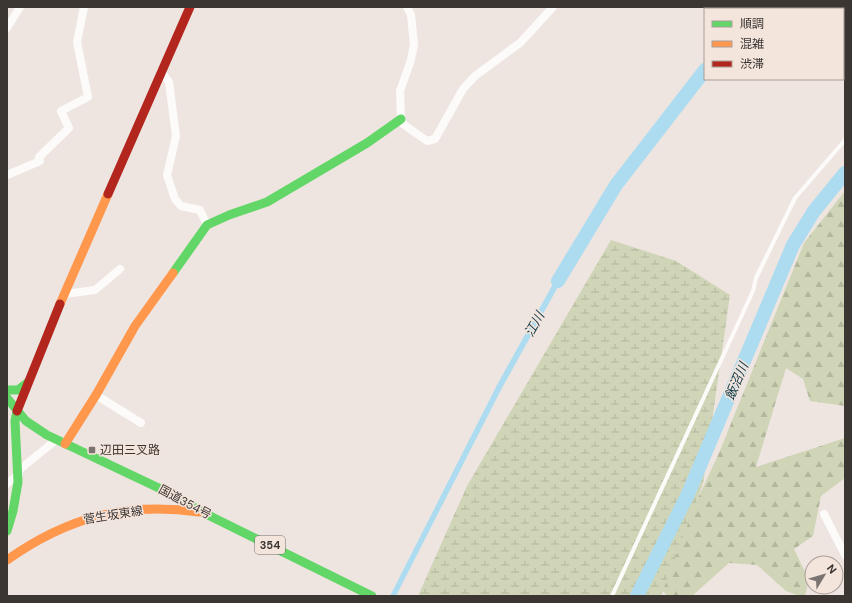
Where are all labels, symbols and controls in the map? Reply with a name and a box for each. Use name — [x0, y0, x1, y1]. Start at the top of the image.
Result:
legend — [704, 8, 844, 80]
text: 順調 — [740, 16, 764, 32]
text: 混雑 — [740, 36, 764, 52]
text: 渋滞 — [740, 56, 764, 72]
water label: 江川 — [521, 307, 549, 340]
water label: 飯沼川 — [721, 358, 753, 402]
place label: 辺田三叉路 — [100, 442, 160, 458]
marker: 辺田三叉路 — [87, 445, 97, 455]
street label: 国道354号 — [156, 481, 214, 523]
street label: 菅生坂東線 — [82, 502, 144, 528]
road number: 354 — [255, 536, 285, 554]
north arrow — [804, 555, 844, 595]
text: N — [824, 561, 840, 576]

